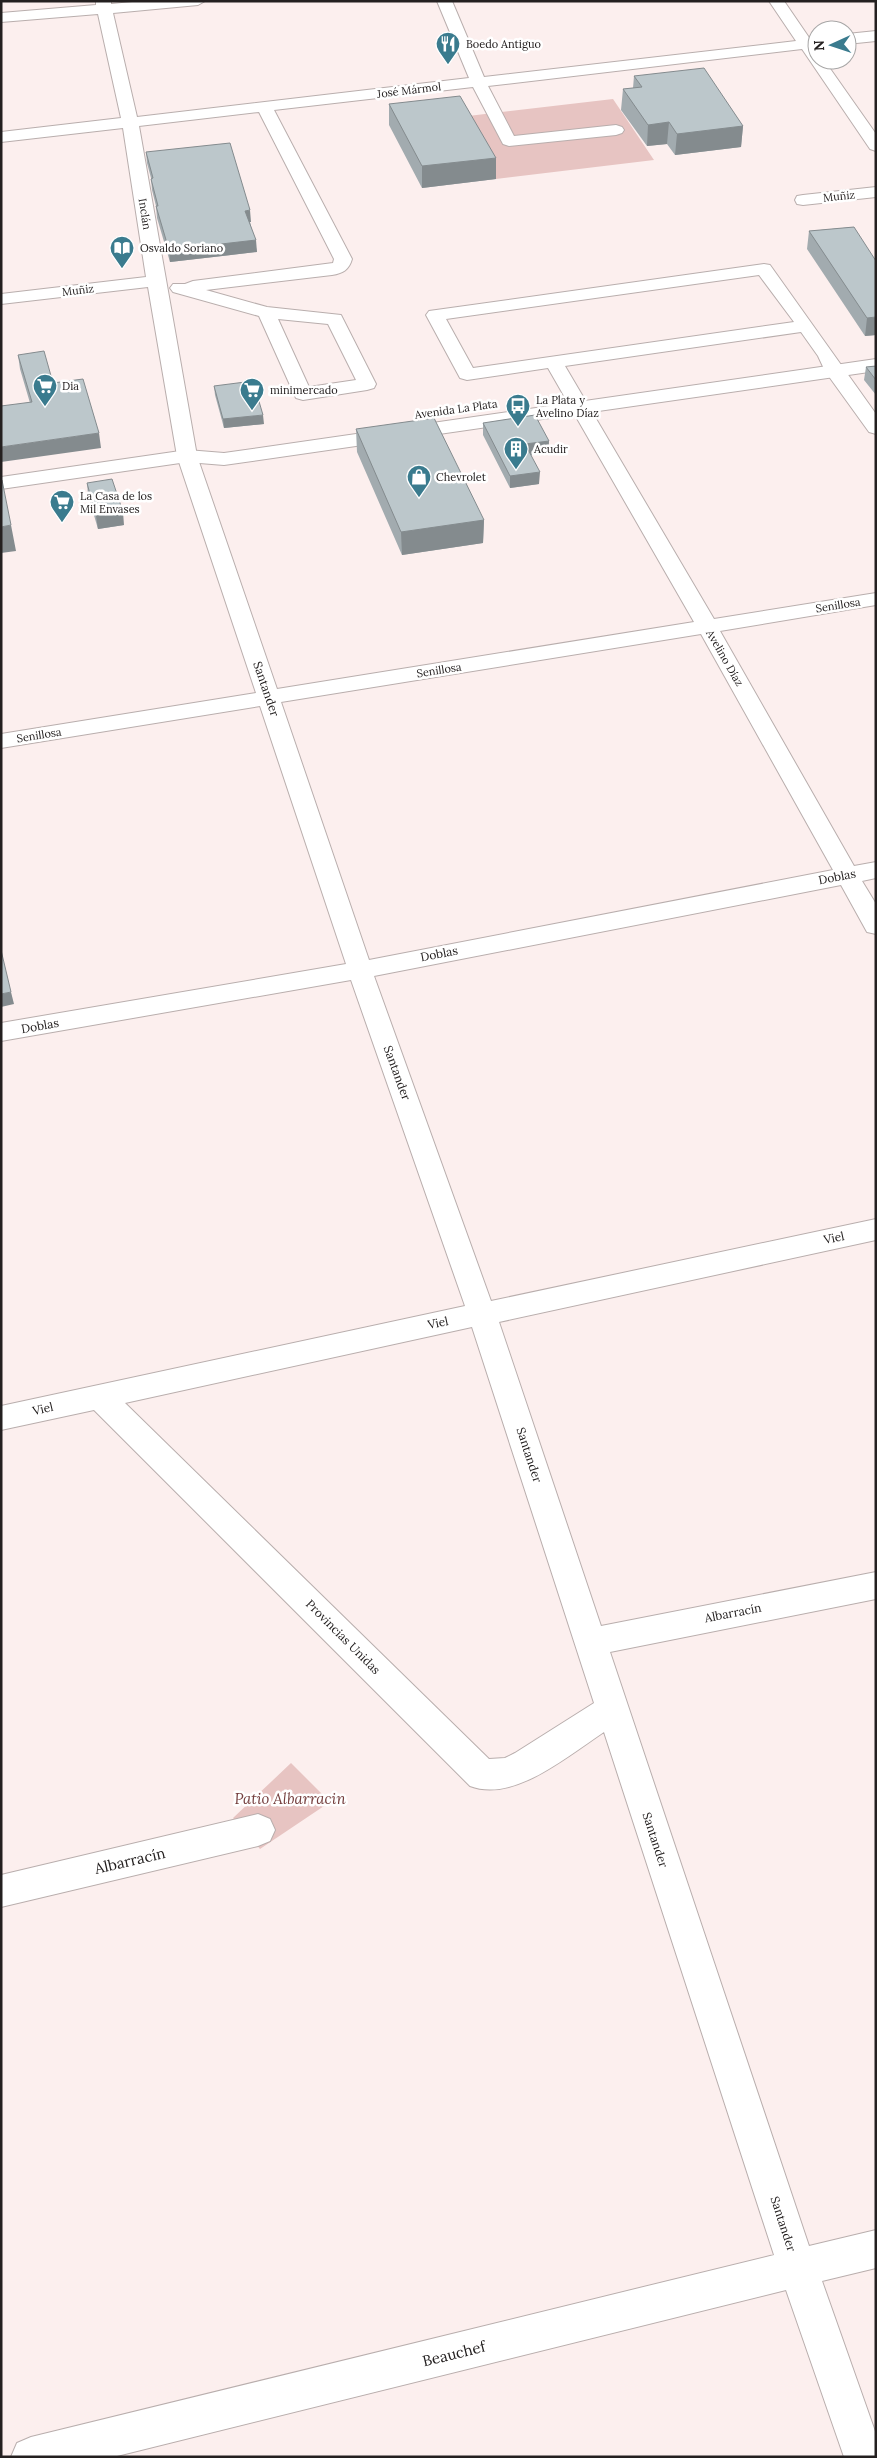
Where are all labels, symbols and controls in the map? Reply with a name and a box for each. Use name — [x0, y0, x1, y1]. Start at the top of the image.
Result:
north arrow — [807, 20, 857, 70]
restaurant icon: Boedo Antiguo — [435, 31, 461, 65]
place label: Boedo Antiguo — [466, 37, 541, 51]
text: N — [810, 40, 828, 52]
street label: José Mármol — [375, 79, 442, 101]
street label: Muñiz — [822, 187, 856, 205]
street label: Inclán — [136, 197, 154, 231]
library icon: Osvaldo Soriano — [109, 235, 135, 269]
place label: Osvaldo Soriano — [140, 241, 223, 255]
street label: Muñiz — [61, 281, 95, 299]
supermarket icon: Dia — [32, 373, 58, 407]
supermarket icon: minimercado — [239, 377, 265, 411]
place label: Dia — [62, 379, 79, 393]
place label: minimercado — [270, 383, 338, 397]
bus stop icon: La Plata y Avelino Díaz — [505, 393, 531, 427]
place label: La Plata y Avelino Díaz — [535, 393, 599, 420]
street label: Avenida La Plata — [413, 396, 499, 422]
building icon: Acudir — [503, 436, 529, 470]
place label: Acudir — [533, 442, 568, 456]
shop icon: Chevrolet — [406, 464, 432, 498]
place label: Chevrolet — [436, 470, 487, 484]
supermarket icon: La Casa de los Mil Envases — [49, 489, 75, 523]
place label: La Casa de los Mil Envases — [80, 489, 152, 516]
street label: Senillosa — [815, 595, 862, 615]
street label: Avelino Díaz — [703, 626, 747, 689]
street label: Santander — [250, 659, 283, 719]
street label: Senillosa — [416, 660, 463, 680]
street label: Senillosa — [16, 725, 63, 745]
street label: Doblas — [817, 865, 857, 887]
street label: Doblas — [419, 942, 459, 964]
street label: Doblas — [20, 1015, 60, 1036]
street label: Santander — [381, 1043, 415, 1103]
street label: Viel — [821, 1228, 846, 1247]
street label: Viel — [425, 1313, 450, 1332]
street label: Viel — [30, 1399, 55, 1418]
street label: Santander — [514, 1425, 546, 1485]
street label: Provincias Unidas — [303, 1596, 384, 1677]
street label: Albarracín — [702, 1600, 763, 1626]
park label: Patio Albarracin — [234, 1789, 346, 1808]
street label: Santander — [640, 1810, 672, 1870]
street label: Albarracín — [92, 1843, 167, 1878]
street label: Santander — [768, 2194, 800, 2254]
street label: Beauchef — [420, 2336, 488, 2370]

